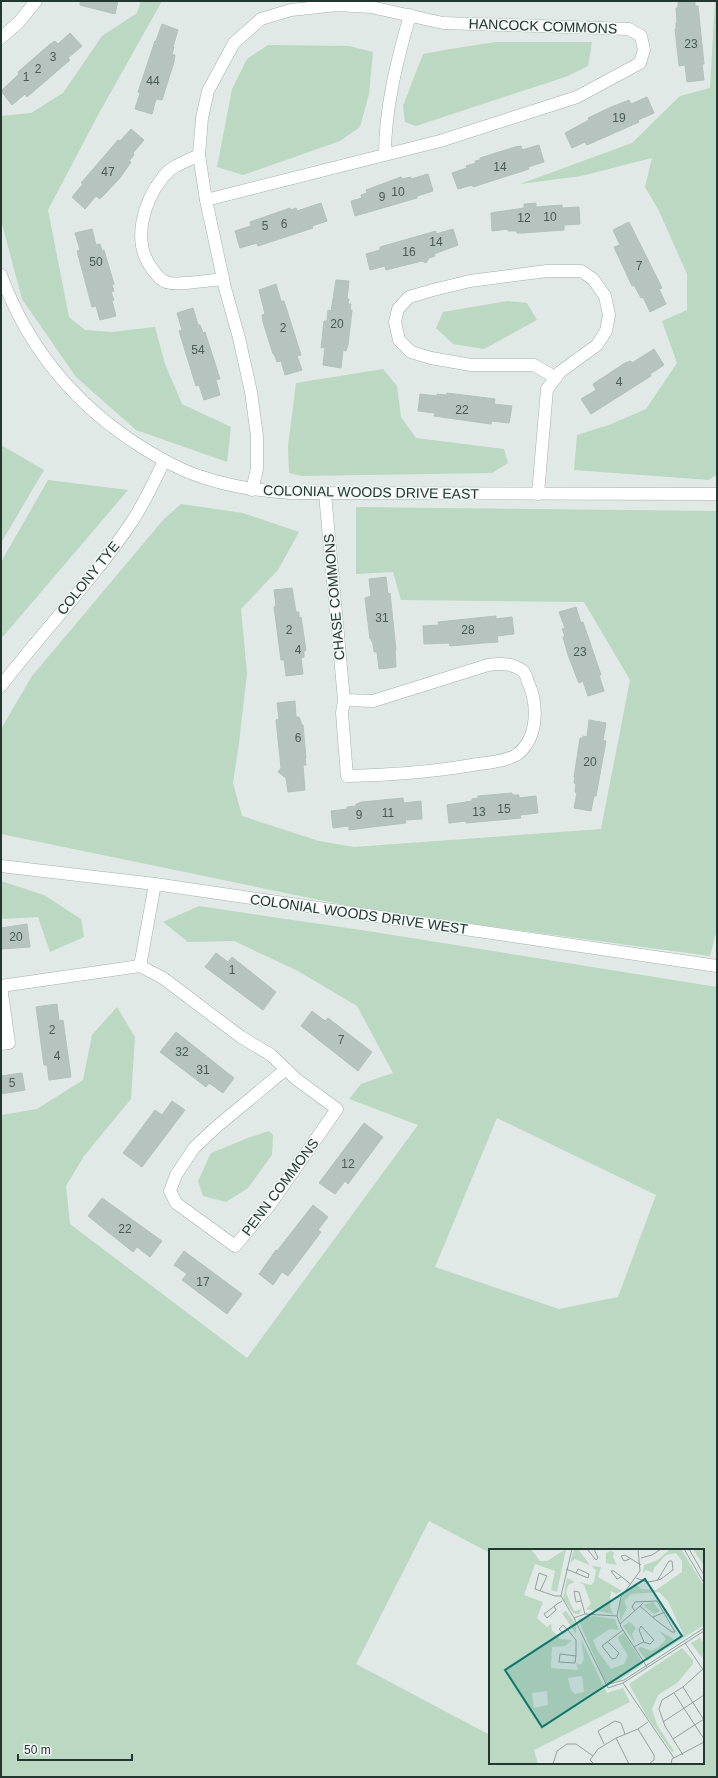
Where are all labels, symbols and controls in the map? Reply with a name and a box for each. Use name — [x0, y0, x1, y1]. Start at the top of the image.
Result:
street label: HANCOCK COMMONS — [468, 15, 618, 37]
house number: 23 — [684, 37, 698, 51]
house number: 3 — [50, 50, 57, 64]
house number: 2 — [35, 62, 42, 76]
house number: 1 — [23, 70, 30, 84]
house number: 44 — [146, 74, 160, 88]
house number: 19 — [612, 111, 626, 125]
house number: 14 — [493, 160, 507, 174]
house number: 47 — [101, 165, 115, 179]
house number: 10 — [391, 185, 405, 199]
house number: 9 — [379, 190, 386, 204]
house number: 10 — [543, 210, 557, 224]
house number: 12 — [517, 211, 531, 225]
house number: 6 — [281, 217, 288, 231]
house number: 5 — [262, 219, 269, 233]
house number: 14 — [429, 235, 443, 249]
house number: 16 — [402, 245, 416, 259]
house number: 50 — [89, 255, 103, 269]
house number: 7 — [636, 259, 643, 273]
house number: 20 — [330, 317, 344, 331]
house number: 2 — [280, 321, 287, 335]
house number: 54 — [191, 343, 205, 357]
house number: 4 — [616, 375, 623, 389]
house number: 22 — [455, 403, 469, 417]
street label: COLONIAL WOODS DRIVE EAST — [263, 482, 479, 502]
street label: CHASE COMMONS — [321, 533, 347, 661]
street label: COLONY TYE — [54, 538, 122, 618]
house number: 31 — [375, 611, 389, 625]
house number: 2 — [286, 623, 293, 637]
house number: 28 — [461, 623, 475, 637]
house number: 4 — [295, 643, 302, 657]
house number: 23 — [573, 645, 587, 659]
house number: 6 — [295, 731, 302, 745]
house number: 20 — [583, 755, 597, 769]
house number: 15 — [497, 802, 511, 816]
house number: 13 — [472, 805, 486, 819]
house number: 11 — [382, 806, 395, 820]
house number: 9 — [356, 808, 363, 822]
street label: COLONIAL WOODS DRIVE WEST — [249, 891, 469, 937]
house number: 20 — [9, 930, 23, 944]
house number: 1 — [229, 963, 236, 977]
house number: 2 — [49, 1023, 56, 1037]
house number: 7 — [338, 1033, 345, 1047]
house number: 32 — [175, 1045, 189, 1059]
house number: 4 — [54, 1049, 61, 1063]
house number: 31 — [196, 1063, 210, 1077]
house number: 5 — [9, 1076, 16, 1090]
street label: PENN COMMONS — [238, 1135, 322, 1239]
house number: 12 — [341, 1157, 355, 1171]
house number: 22 — [118, 1222, 132, 1236]
house number: 17 — [196, 1275, 210, 1289]
inset map — [489, 1549, 704, 1764]
scale bar — [18, 1736, 132, 1762]
text: 50 m — [24, 1743, 51, 1757]

